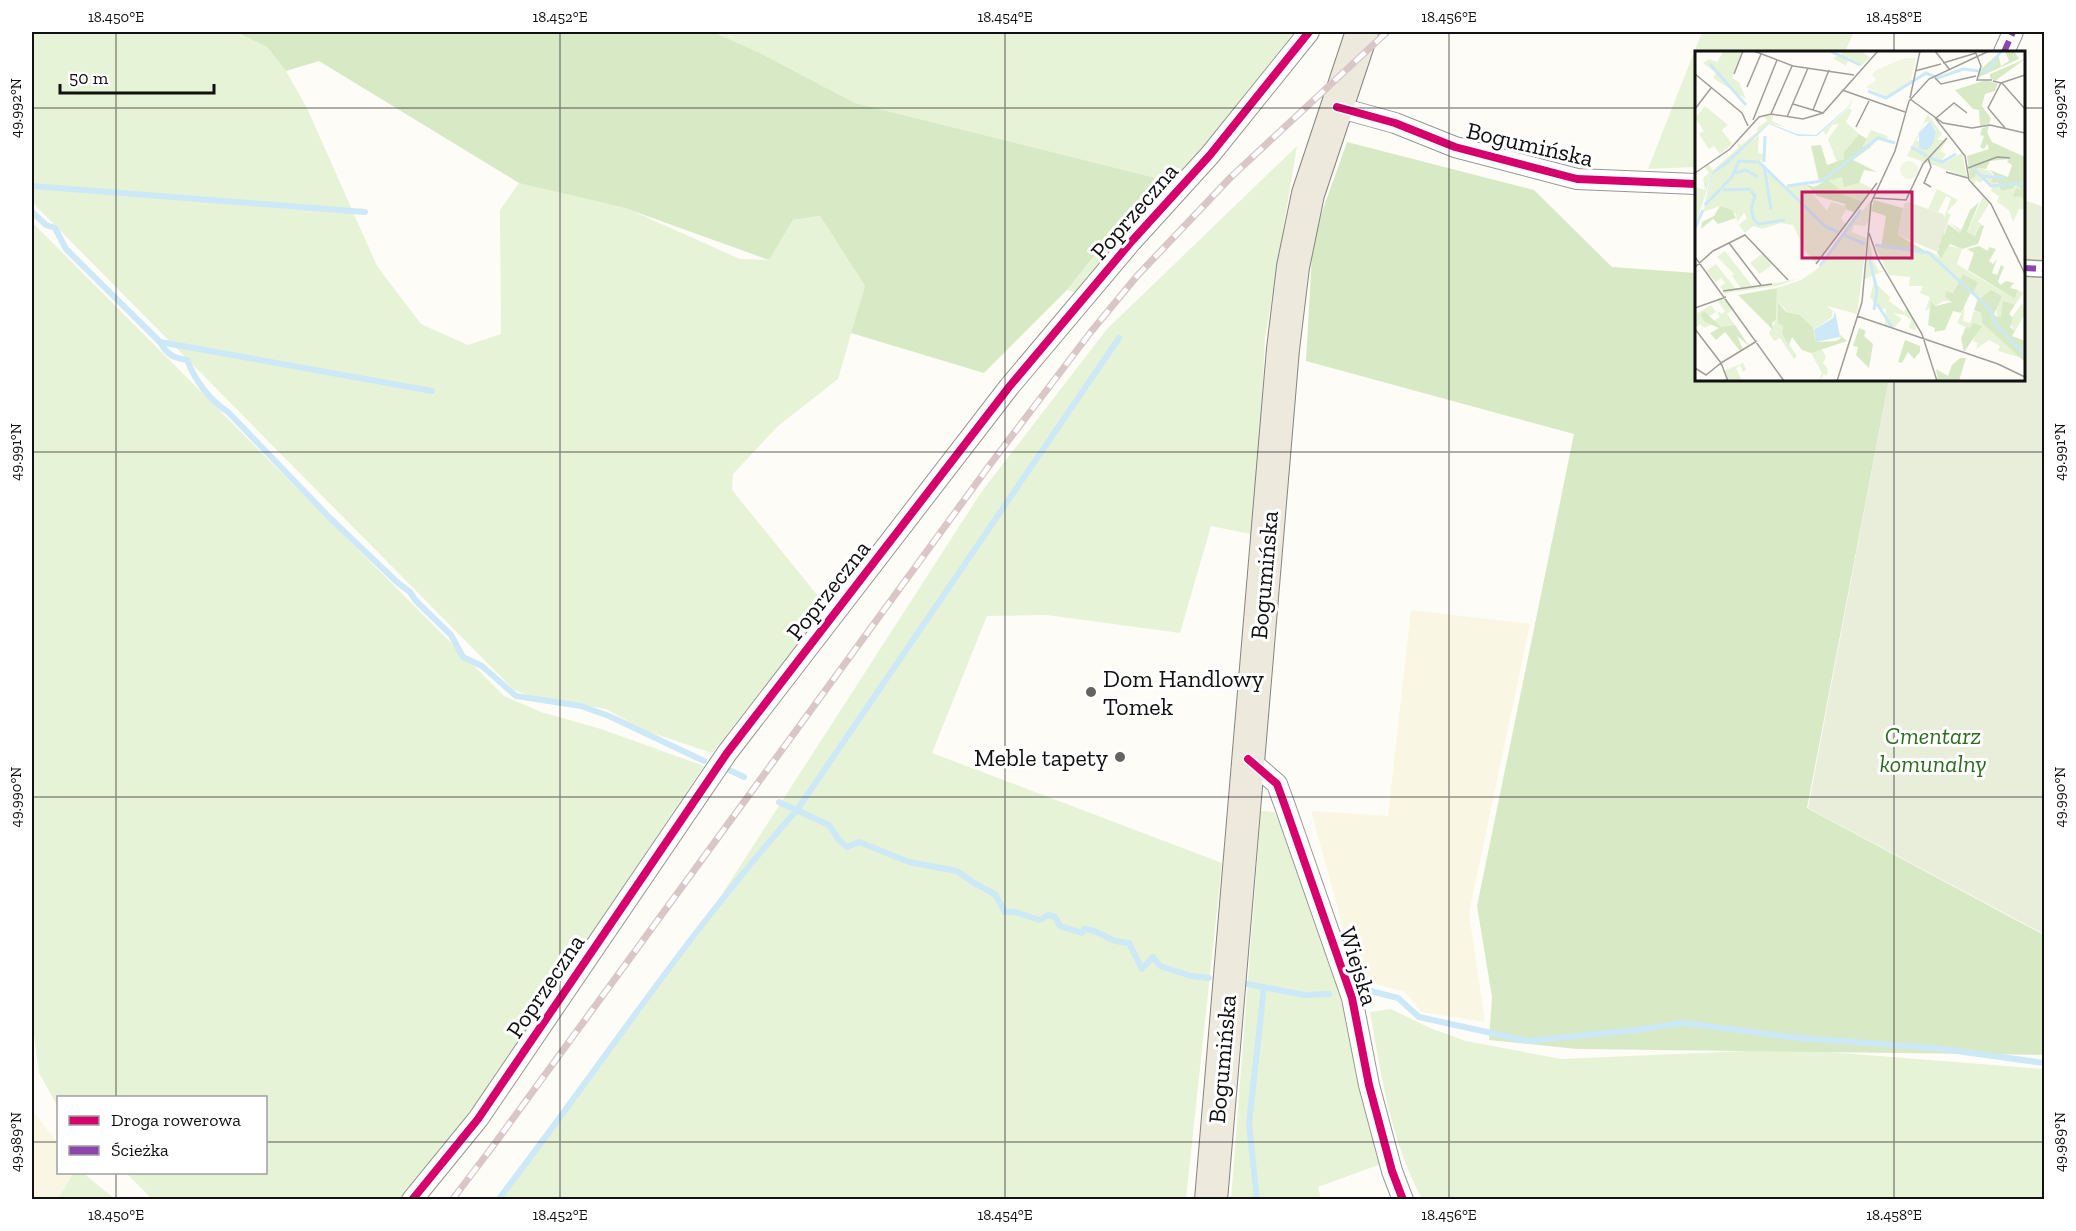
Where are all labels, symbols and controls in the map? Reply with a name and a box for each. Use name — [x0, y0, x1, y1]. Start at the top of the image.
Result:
text: 18.450°E — [88, 8, 144, 26]
text: 18.452°E — [532, 8, 588, 26]
text: 18.454°E — [977, 8, 1033, 26]
text: 18.456°E — [1421, 8, 1477, 26]
text: 18.458°E — [1866, 8, 1922, 26]
inset map — [1695, 51, 2025, 381]
scale bar — [60, 57, 214, 95]
text: 50 m — [69, 67, 109, 89]
text: 49.992°N — [7, 78, 25, 138]
text: 49.992°N — [2051, 78, 2069, 138]
street label: Bogumińska — [1464, 115, 1597, 173]
street label: Poprzeczna — [1084, 156, 1184, 265]
text: 49.991°N — [7, 423, 25, 481]
text: 49.991°N — [2051, 423, 2069, 481]
street label: Bogumińska — [1244, 509, 1284, 641]
street label: Poprzeczna — [780, 534, 876, 646]
place label: Dom Handlowy Tomek — [1103, 664, 1265, 721]
marker: Dom Handlowy Tomek — [1084, 685, 1098, 699]
park label: Cmentarz komunalny — [1879, 721, 1987, 778]
place label: Meble tapety — [974, 743, 1109, 772]
marker: Meble tapety — [1113, 750, 1127, 764]
text: 49.990°N — [7, 767, 25, 827]
text: 49.990°N — [2051, 767, 2069, 827]
street label: Wiejska — [1333, 923, 1385, 1009]
street label: Poprzeczna — [500, 928, 590, 1043]
street label: Bogumińska — [1202, 993, 1242, 1125]
legend — [57, 1096, 267, 1174]
text: Droga rowerowa — [111, 1109, 241, 1131]
text: 49.989°N — [7, 1112, 25, 1172]
text: 49.989°N — [2051, 1112, 2069, 1172]
text: Ścieżka — [111, 1139, 169, 1161]
text: 18.450°E — [88, 1206, 144, 1224]
text: 18.452°E — [532, 1206, 588, 1224]
text: 18.454°E — [977, 1206, 1033, 1224]
text: 18.456°E — [1421, 1206, 1477, 1224]
text: 18.458°E — [1866, 1206, 1922, 1224]

